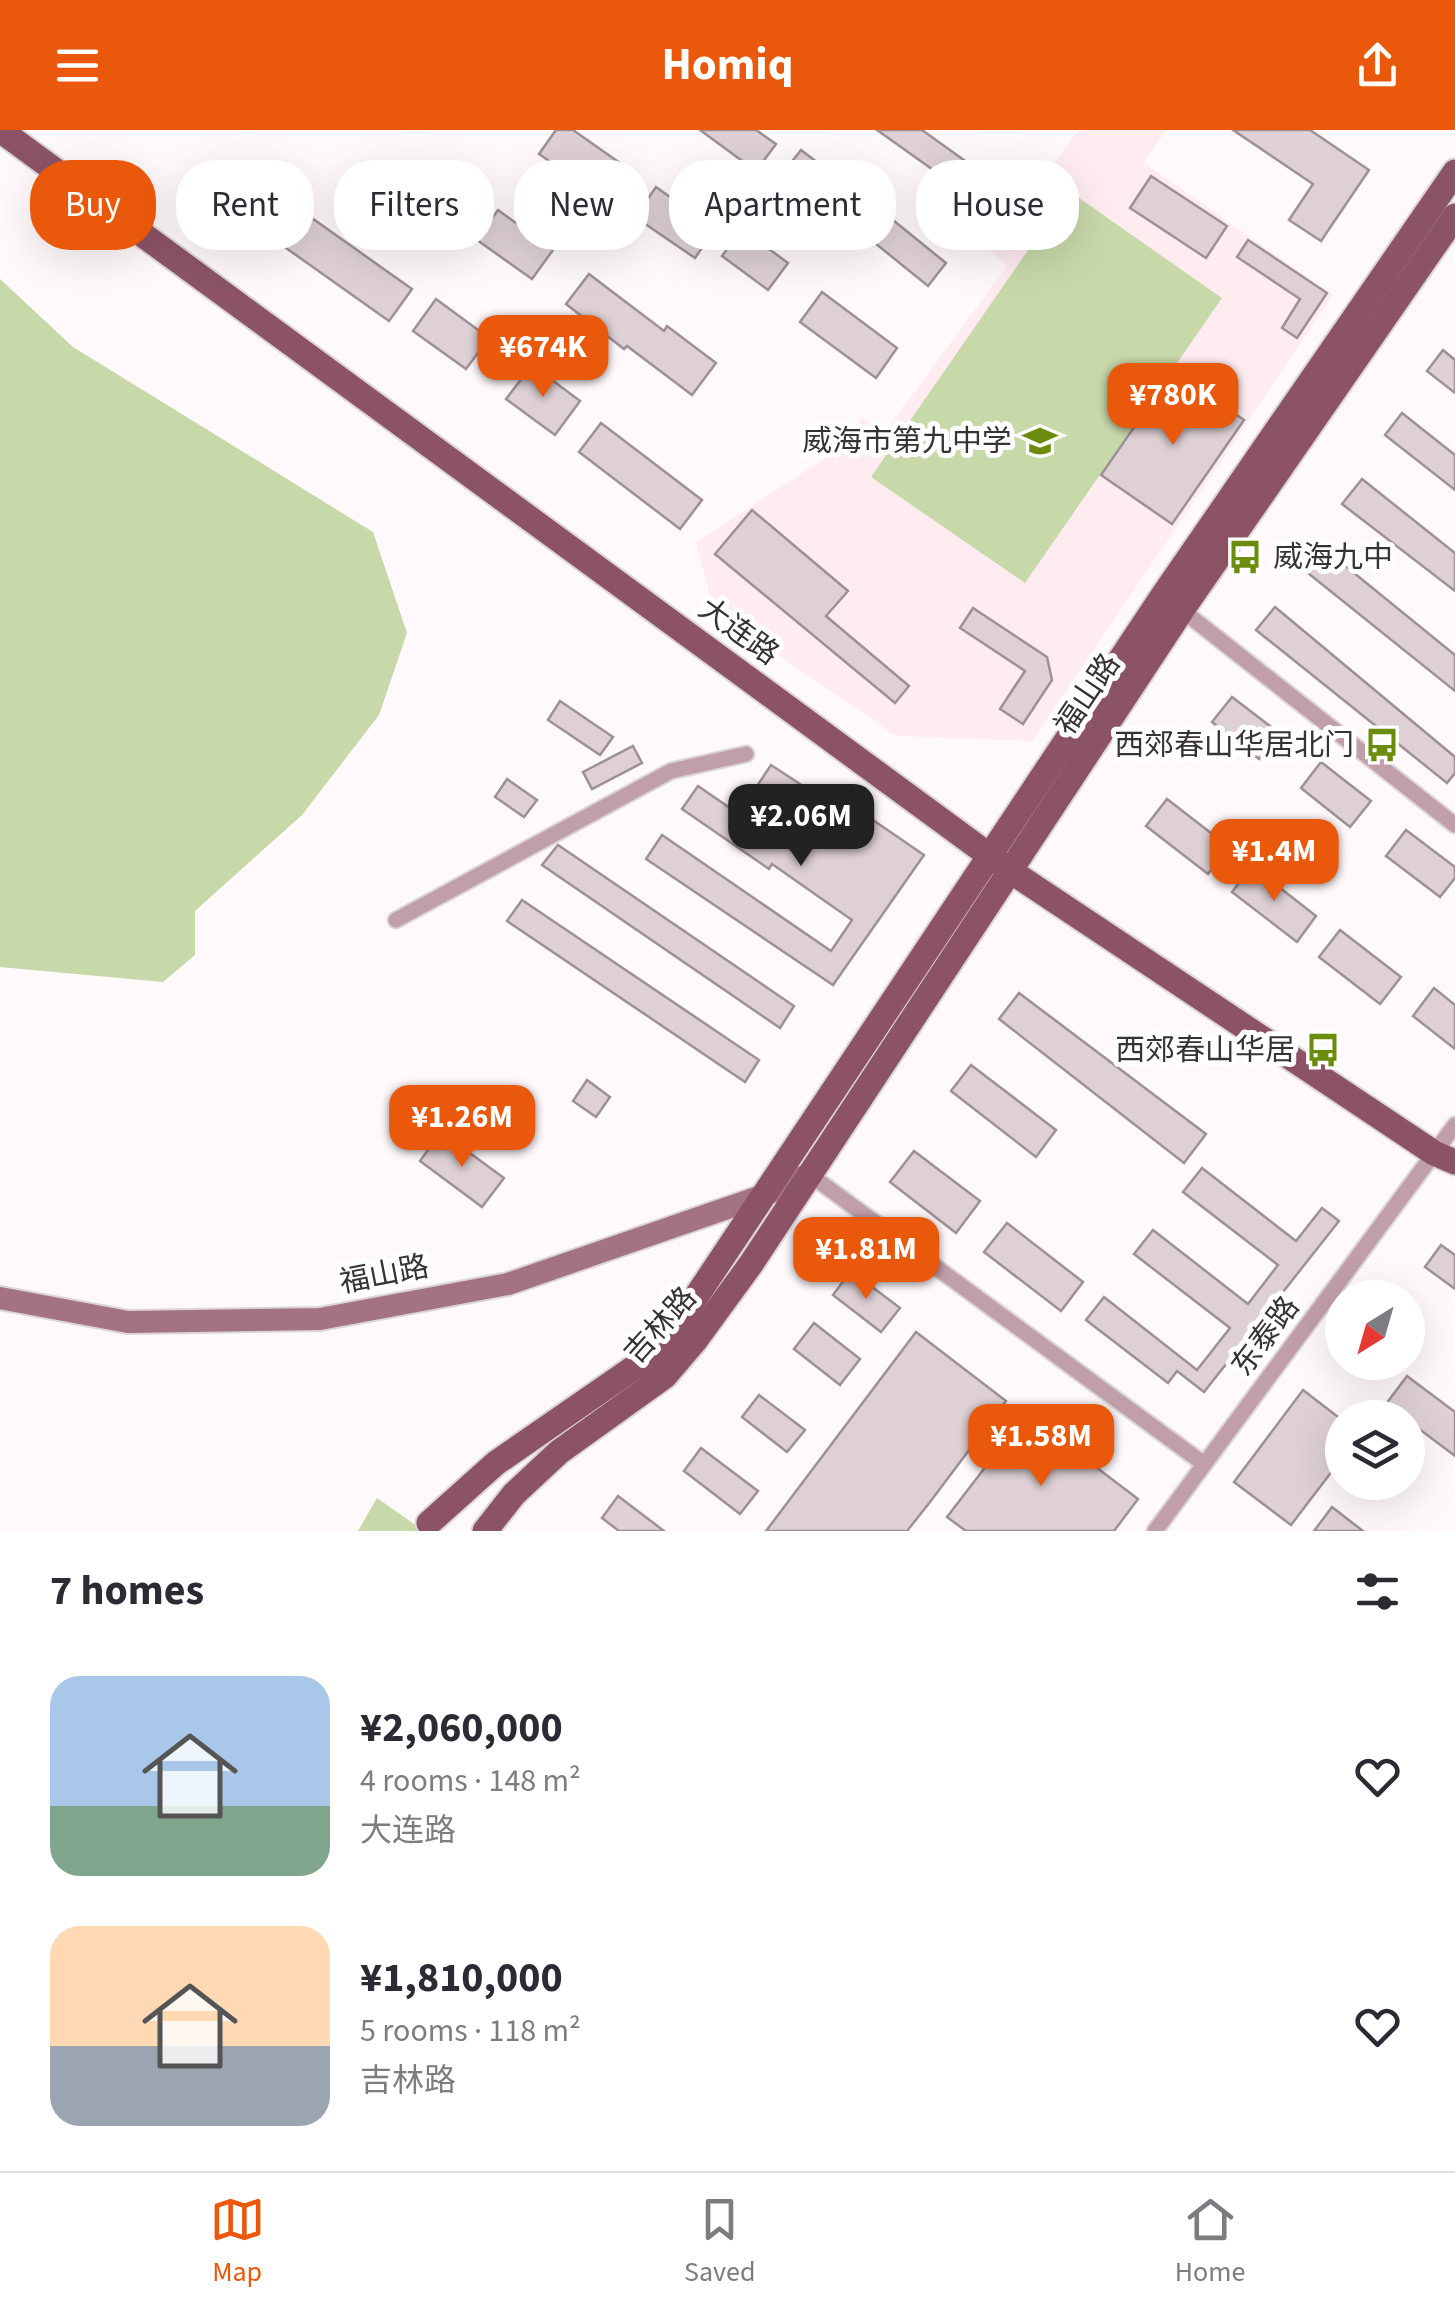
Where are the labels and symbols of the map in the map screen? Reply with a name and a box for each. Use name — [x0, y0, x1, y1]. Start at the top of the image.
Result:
pin: ¥674K — [473, 315, 613, 400]
pin: ¥780K — [1103, 363, 1243, 448]
place label: 威海市第九中学 — [802, 420, 1012, 463]
school or university icon: 威海市第九中学 — [1021, 422, 1059, 460]
place label: 威海九中 — [1273, 536, 1393, 579]
bus stop icon: 威海九中 — [1226, 538, 1264, 576]
street label: 大连路 — [690, 588, 788, 675]
street label: 福山路 — [1044, 645, 1130, 744]
place label: 西郊春山华居北门 — [1114, 724, 1354, 767]
bus stop icon: 西郊春山华居北门 — [1363, 726, 1401, 764]
pin: ¥2.06M — [720, 784, 882, 869]
pin: ¥1.4M — [1204, 819, 1344, 904]
place label: 西郊春山华居 — [1115, 1029, 1295, 1072]
bus stop icon: 西郊春山华居 — [1304, 1031, 1342, 1069]
pin: ¥1.26M — [381, 1085, 543, 1170]
pin: ¥1.81M — [785, 1217, 947, 1302]
street label: 福山路 — [336, 1245, 432, 1304]
street label: 吉林路 — [614, 1278, 706, 1373]
north arrow — [1325, 1280, 1425, 1380]
street label: 东泰路 — [1221, 1287, 1310, 1385]
pin: ¥1.58M — [960, 1404, 1122, 1489]

